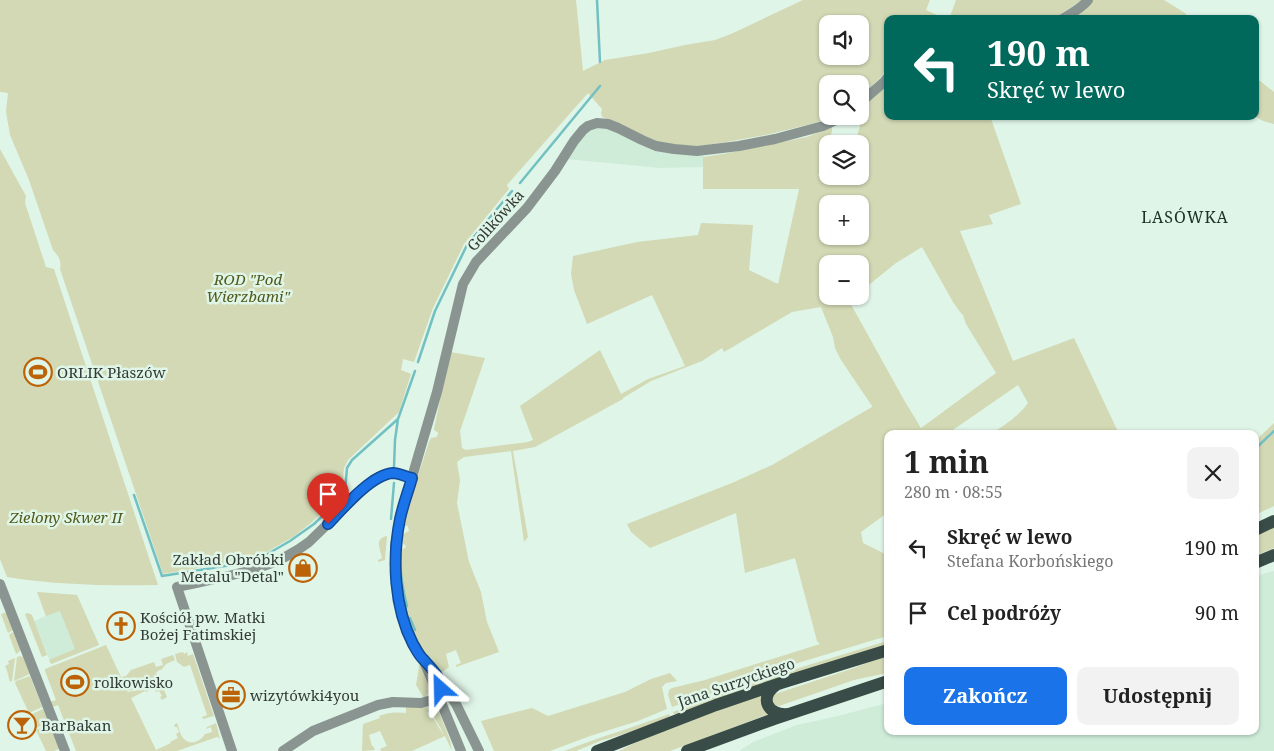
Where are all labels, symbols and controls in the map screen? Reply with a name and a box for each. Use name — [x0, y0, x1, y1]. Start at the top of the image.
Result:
map controls — [819, 15, 869, 305]
button: sound — [819, 15, 869, 65]
text: 190 m — [987, 29, 1090, 76]
icon: left — [904, 35, 969, 100]
text: Skręć w lewo — [987, 74, 1125, 104]
button: search — [819, 75, 869, 125]
button: layers — [819, 135, 869, 185]
street label: Golikówka — [462, 185, 528, 255]
button: + — [819, 195, 869, 245]
district label: LASÓWKA — [1141, 206, 1229, 228]
button: − — [819, 255, 869, 305]
park label: ROD "Pod Wierzbami" — [206, 269, 291, 306]
sports icon: ORLIK Płaszów — [23, 357, 53, 387]
place label: ORLIK Płaszów — [57, 362, 166, 382]
text: 1 min — [904, 441, 989, 482]
button: close — [1187, 447, 1239, 499]
pin — [307, 473, 349, 524]
icon: arrive — [314, 480, 342, 508]
text: 280 m · 08:55 — [904, 481, 1003, 503]
park label: Zielony Skwer II — [8, 507, 124, 527]
text: Skręć w lewo — [947, 524, 1073, 550]
icon: left — [904, 534, 932, 562]
text: 190 m — [1184, 535, 1239, 561]
place label: Zakład Obróbki Metalu "Detal" — [173, 549, 284, 586]
text: Stefana Korbońskiego — [947, 550, 1113, 572]
shop icon: Zakład Obróbki Metalu "Detal" — [288, 553, 318, 583]
icon: arrive — [904, 599, 932, 627]
text: Cel podróży — [947, 600, 1061, 626]
text: 90 m — [1195, 600, 1239, 626]
place label: Kościół pw. Matki Bożej Fatimskiej — [140, 607, 266, 644]
church icon: Kościół pw. Matki Bożej Fatimskiej — [106, 611, 136, 641]
street label: Jana Surzyckiego — [674, 653, 797, 712]
position arrow — [414, 662, 466, 714]
sports icon: rolkowisko — [60, 667, 90, 697]
button: Zakończ — [904, 667, 1067, 725]
button: Udostępnij — [1077, 667, 1239, 725]
place label: rolkowisko — [94, 672, 173, 692]
office icon: wizytówki4you — [216, 680, 246, 710]
place label: wizytówki4you — [250, 685, 360, 705]
bar icon: BarBakan — [7, 710, 37, 740]
place label: BarBakan — [41, 715, 112, 735]

